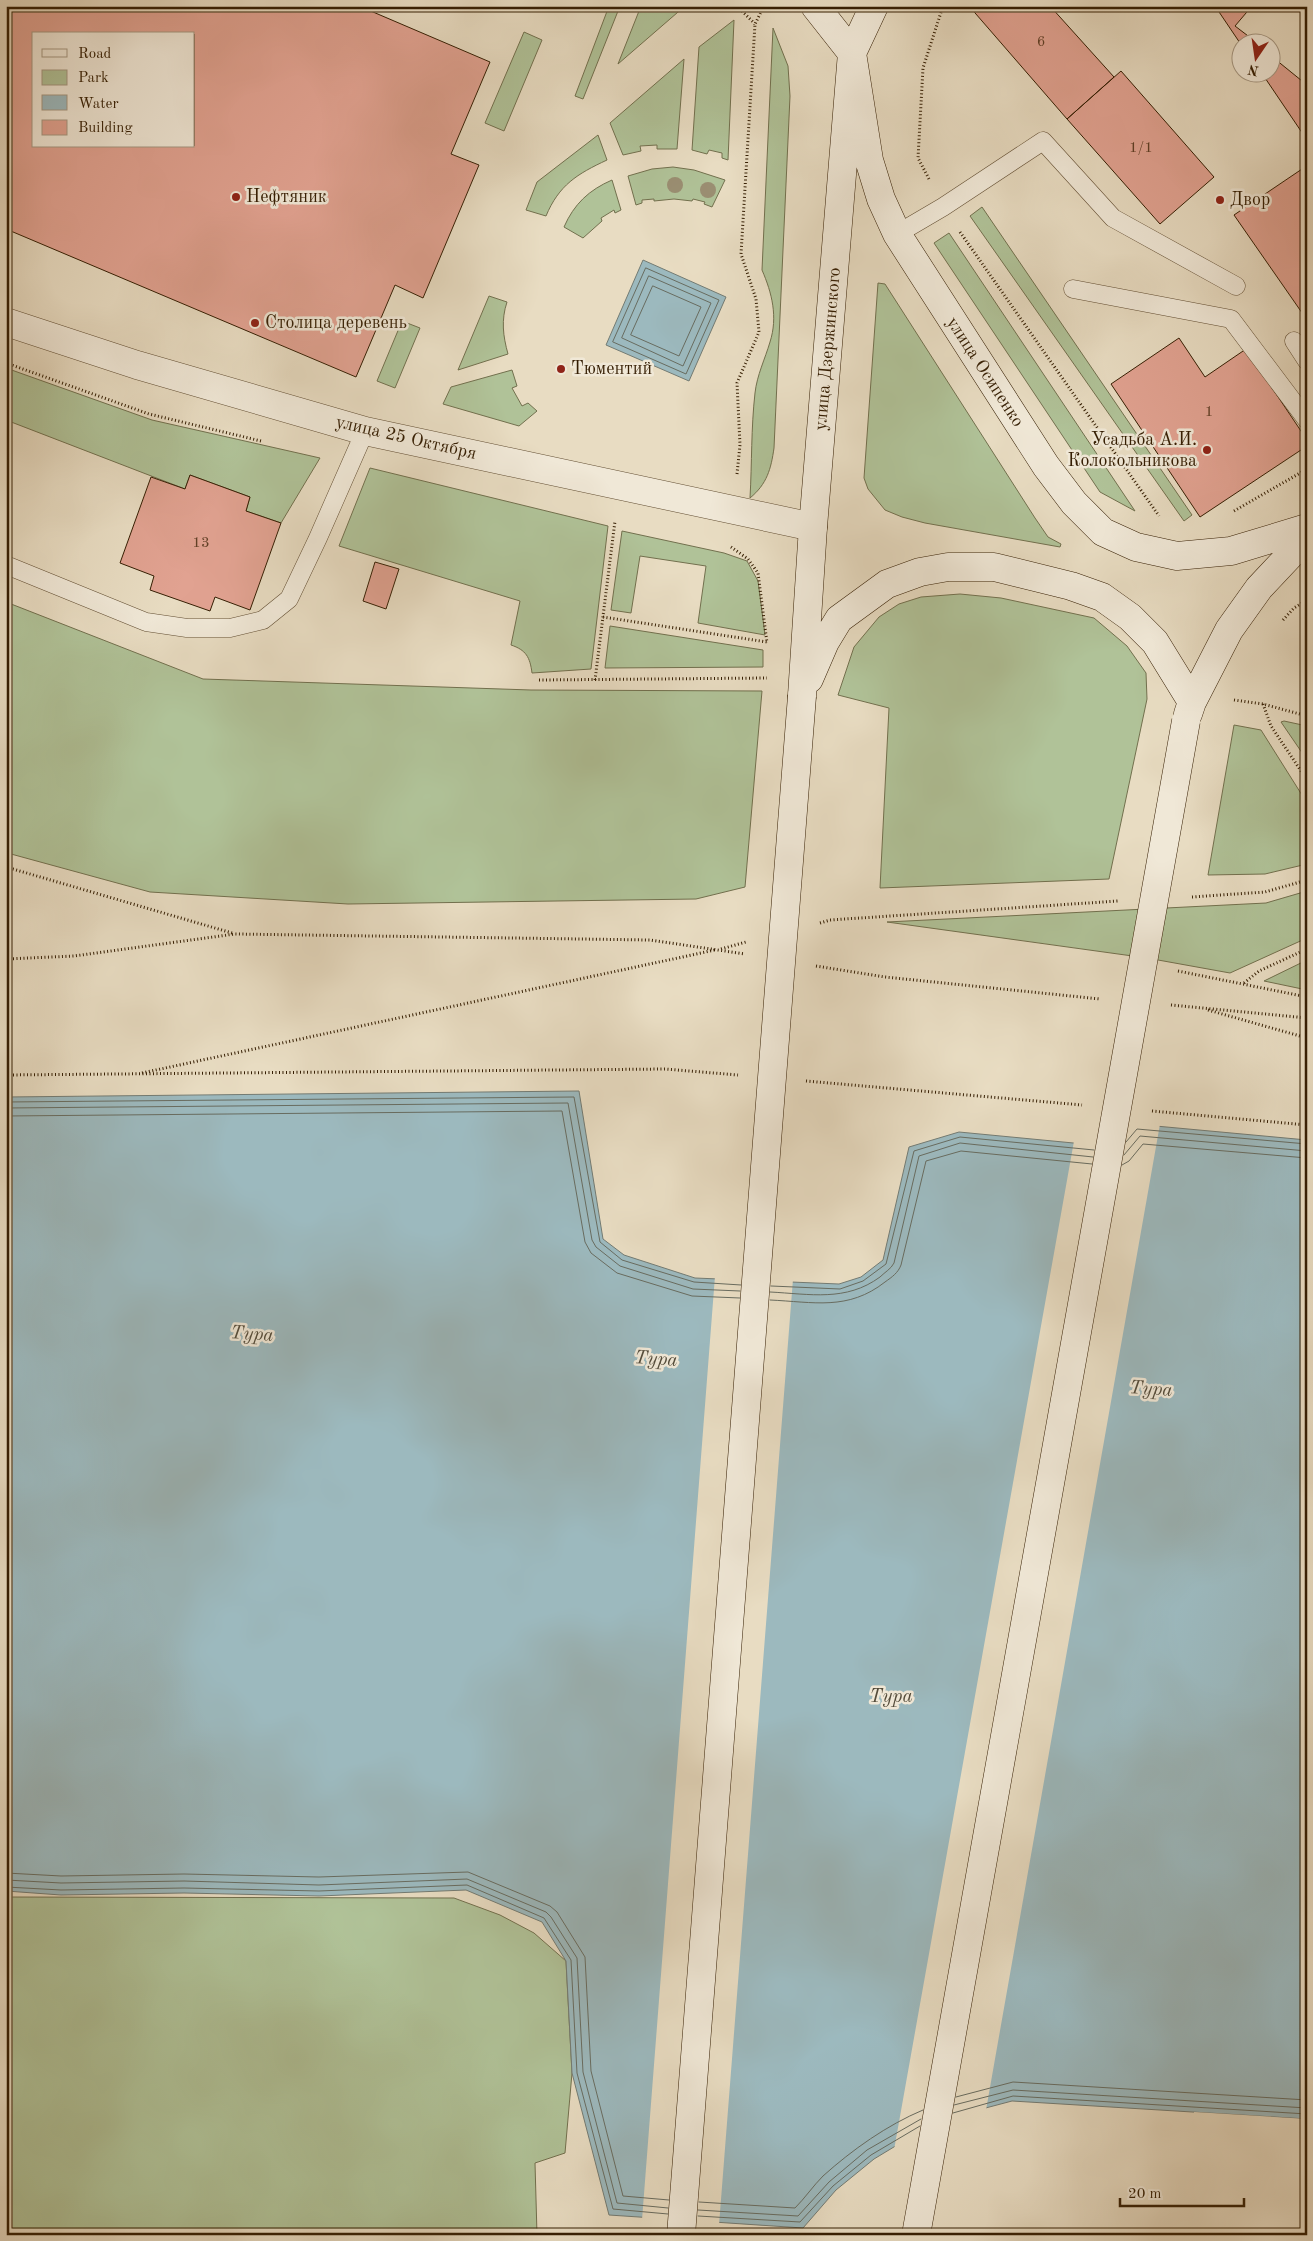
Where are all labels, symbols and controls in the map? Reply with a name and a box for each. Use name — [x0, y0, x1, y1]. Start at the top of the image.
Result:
legend — [32, 32, 195, 148]
north arrow — [1230, 32, 1280, 82]
house number: 6 — [1037, 35, 1045, 50]
text: Road — [78, 47, 112, 62]
text: N — [1246, 62, 1260, 78]
text: Park — [78, 71, 109, 86]
text: Water — [78, 97, 119, 112]
text: Building — [78, 121, 133, 136]
house number: 1/1 — [1129, 141, 1153, 156]
place label: Нефтяник — [246, 188, 327, 207]
marker: Нефтяник — [230, 191, 242, 203]
place label: Двор — [1230, 191, 1270, 209]
marker: Двор — [1214, 194, 1226, 206]
street label: улица Дзержинского — [812, 266, 844, 431]
place label: Столица деревень — [265, 314, 407, 332]
street label: улица Осипенко — [943, 314, 1027, 430]
marker: Столица деревень — [249, 317, 261, 329]
place label: Тюментий — [571, 360, 652, 378]
marker: Тюментий — [555, 363, 567, 375]
house number: 1 — [1205, 405, 1213, 420]
street label: улица 25 Октября — [334, 413, 478, 463]
place label: Усадьба А.И. Колокольникова — [1067, 431, 1197, 470]
marker: Усадьба А.И. Колокольникова — [1201, 444, 1213, 456]
house number: 13 — [192, 536, 210, 551]
water label: Тура — [230, 1324, 274, 1346]
water label: Тура — [634, 1349, 678, 1371]
water label: Тура — [1129, 1379, 1173, 1401]
water label: Тура — [869, 1688, 913, 1707]
scale bar — [1120, 2176, 1244, 2208]
text: 20 m — [1128, 2187, 1162, 2202]

